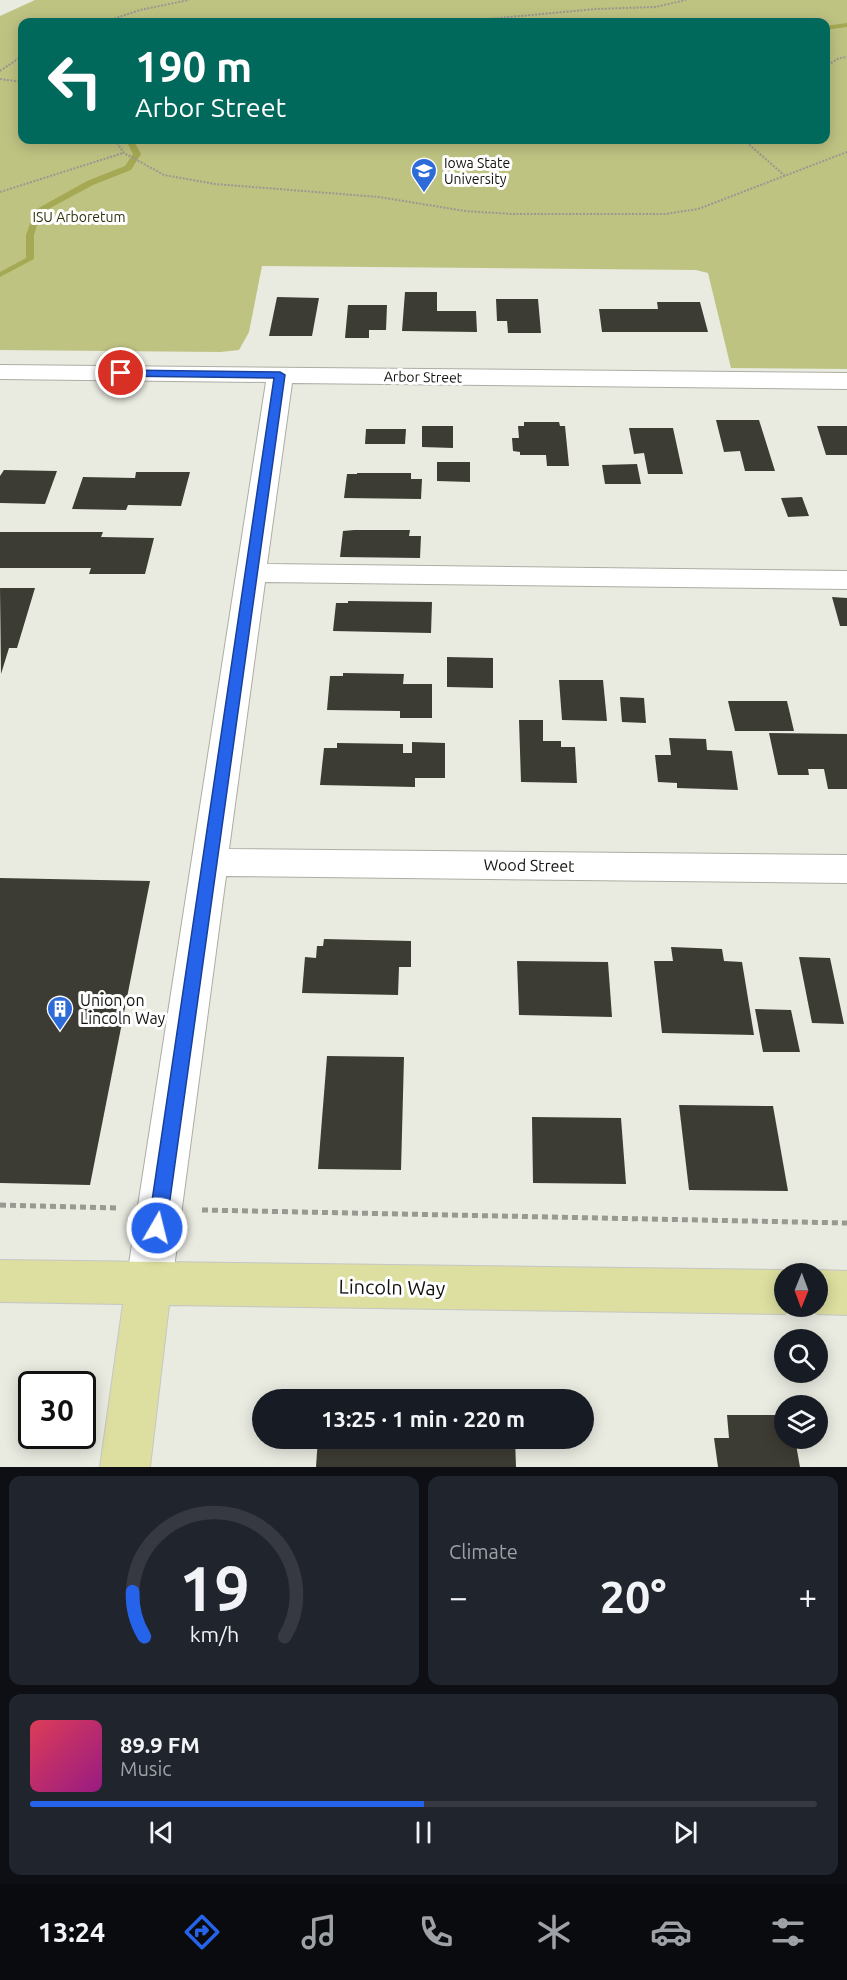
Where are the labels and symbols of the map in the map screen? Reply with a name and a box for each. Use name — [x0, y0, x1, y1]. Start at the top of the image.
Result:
place label: Iowa State University — [444, 155, 510, 187]
school or university icon: Iowa State University — [409, 156, 439, 194]
park label: ISU Arboretum — [32, 209, 126, 225]
pin — [95, 347, 146, 398]
street label: Arbor Street — [384, 368, 463, 386]
street label: Wood Street — [483, 855, 575, 875]
place label: Union on Lincoln Way — [80, 991, 166, 1027]
building icon: Union on Lincoln Way — [45, 994, 75, 1032]
position arrow — [125, 1196, 189, 1260]
north arrow — [774, 1263, 828, 1317]
street label: Lincoln Way — [338, 1275, 446, 1299]
speed limit sign: 30 — [18, 1371, 96, 1449]

